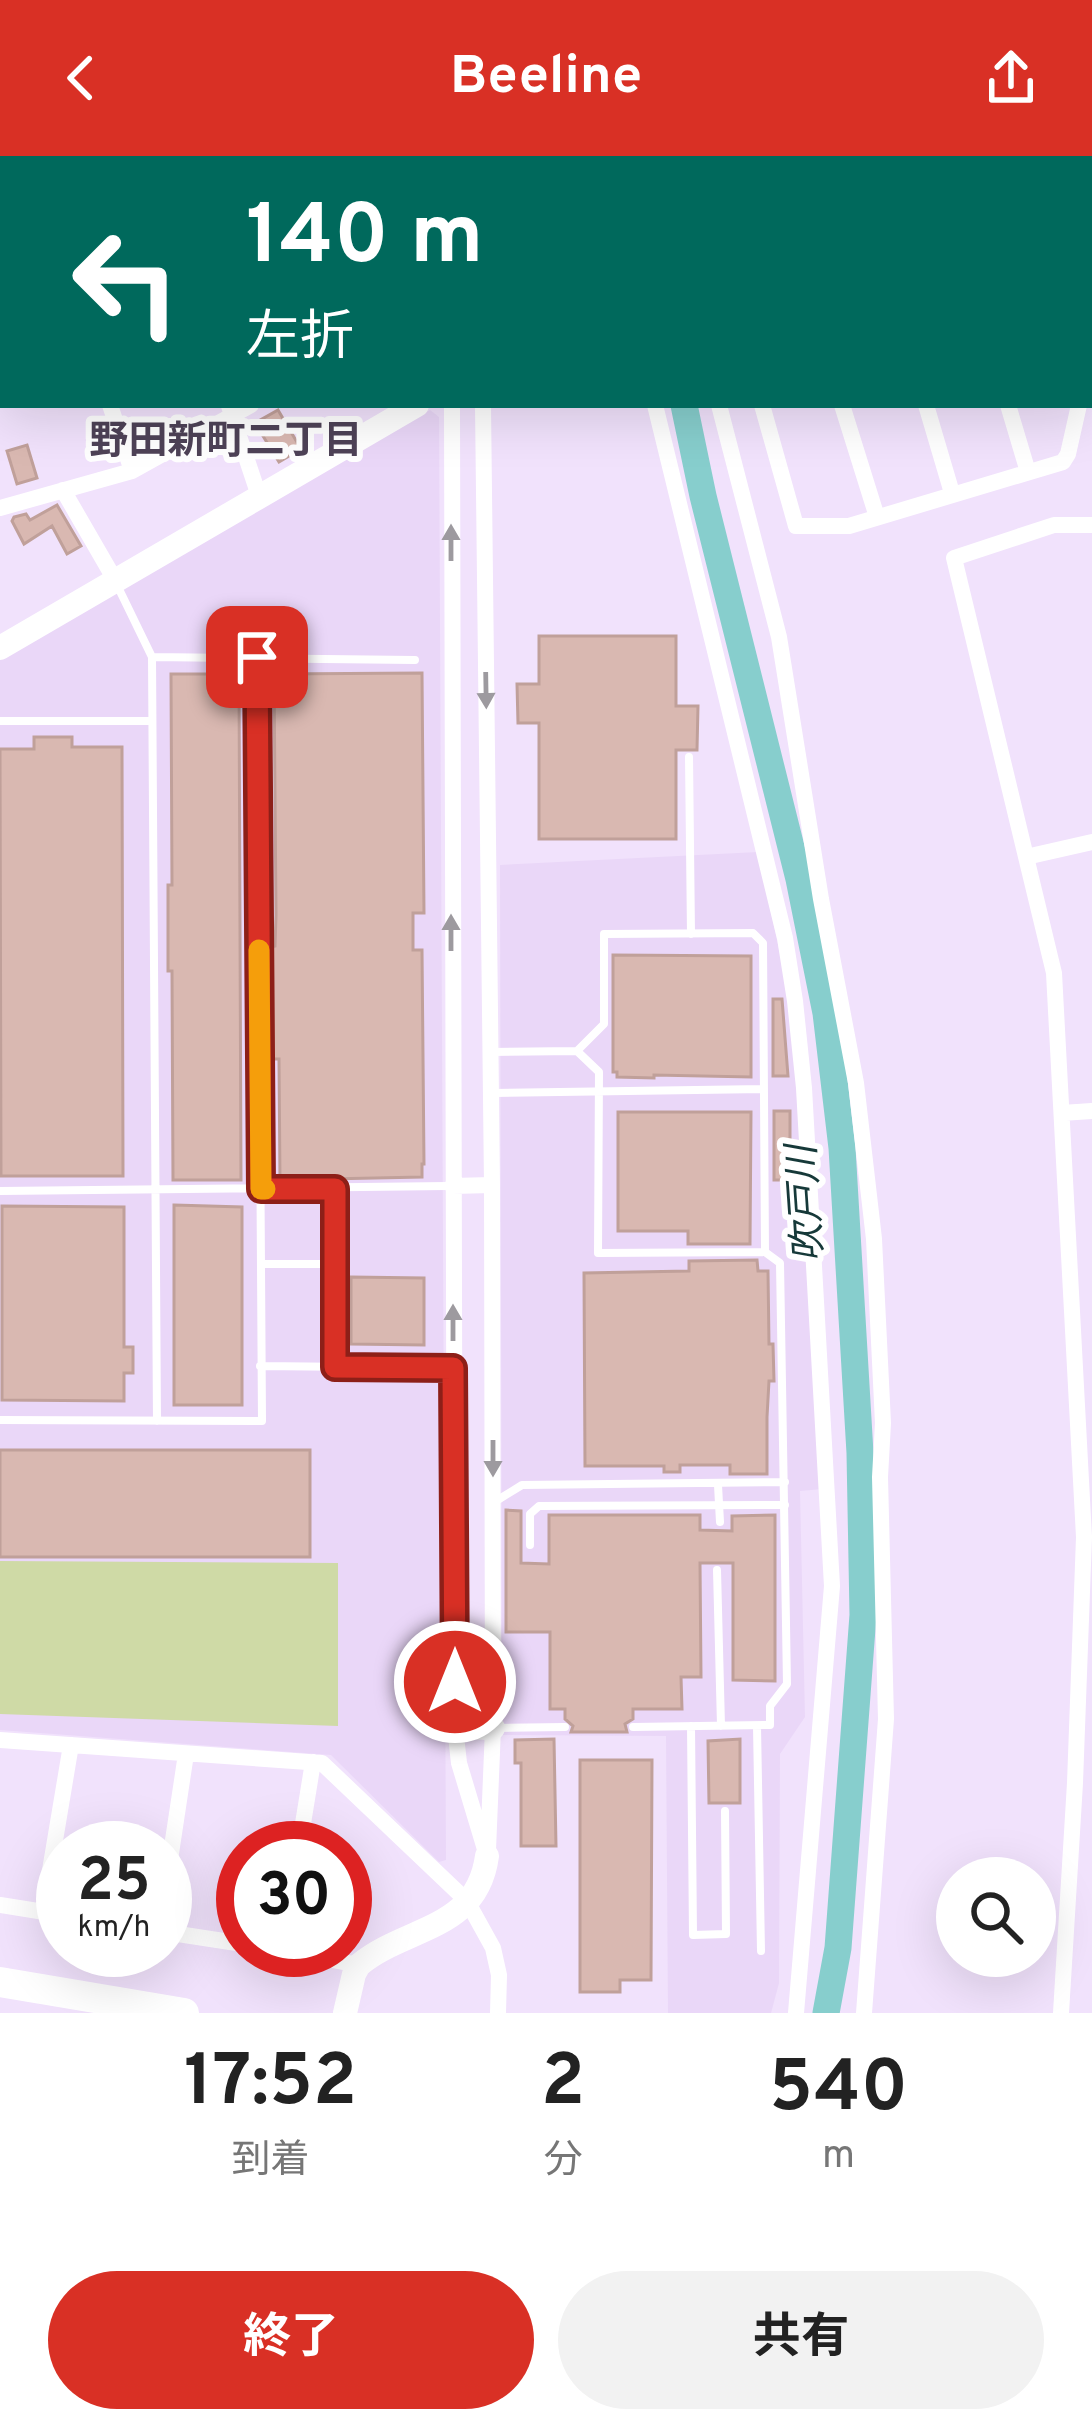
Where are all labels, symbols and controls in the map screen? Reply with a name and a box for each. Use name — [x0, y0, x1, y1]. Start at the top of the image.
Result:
text: Beeline — [450, 44, 642, 113]
icon: back — [48, 45, 114, 111]
icon: share — [978, 45, 1044, 111]
text: 140 m — [246, 187, 483, 293]
icon: left — [48, 204, 204, 360]
text: 左折 — [246, 306, 354, 375]
district label: 野田新町二丁目 — [89, 419, 363, 468]
one-way arrow — [441, 523, 461, 561]
pin — [206, 606, 308, 708]
icon: arrive — [224, 624, 290, 690]
one-way arrow — [477, 672, 496, 710]
one-way arrow — [441, 913, 461, 951]
water label: 吹戸川 — [780, 1140, 837, 1264]
one-way arrow — [443, 1303, 463, 1341]
one-way arrow — [483, 1440, 503, 1478]
position arrow — [392, 1619, 518, 1745]
speed limit sign: 30 — [216, 1821, 372, 1977]
text: 25 — [77, 1846, 151, 1922]
map controls — [936, 1857, 1056, 1977]
button: search — [936, 1857, 1056, 1977]
text: km/h — [78, 1910, 150, 1947]
text: 17:52 — [184, 2039, 357, 2131]
text: 2 — [541, 2039, 585, 2131]
text: 540 — [769, 2045, 908, 2137]
text: m — [822, 2133, 855, 2182]
text: 到着 — [231, 2138, 309, 2187]
text: 分 — [543, 2138, 582, 2187]
button: 終了 — [48, 2271, 534, 2409]
button: 共有 — [558, 2271, 1044, 2409]

